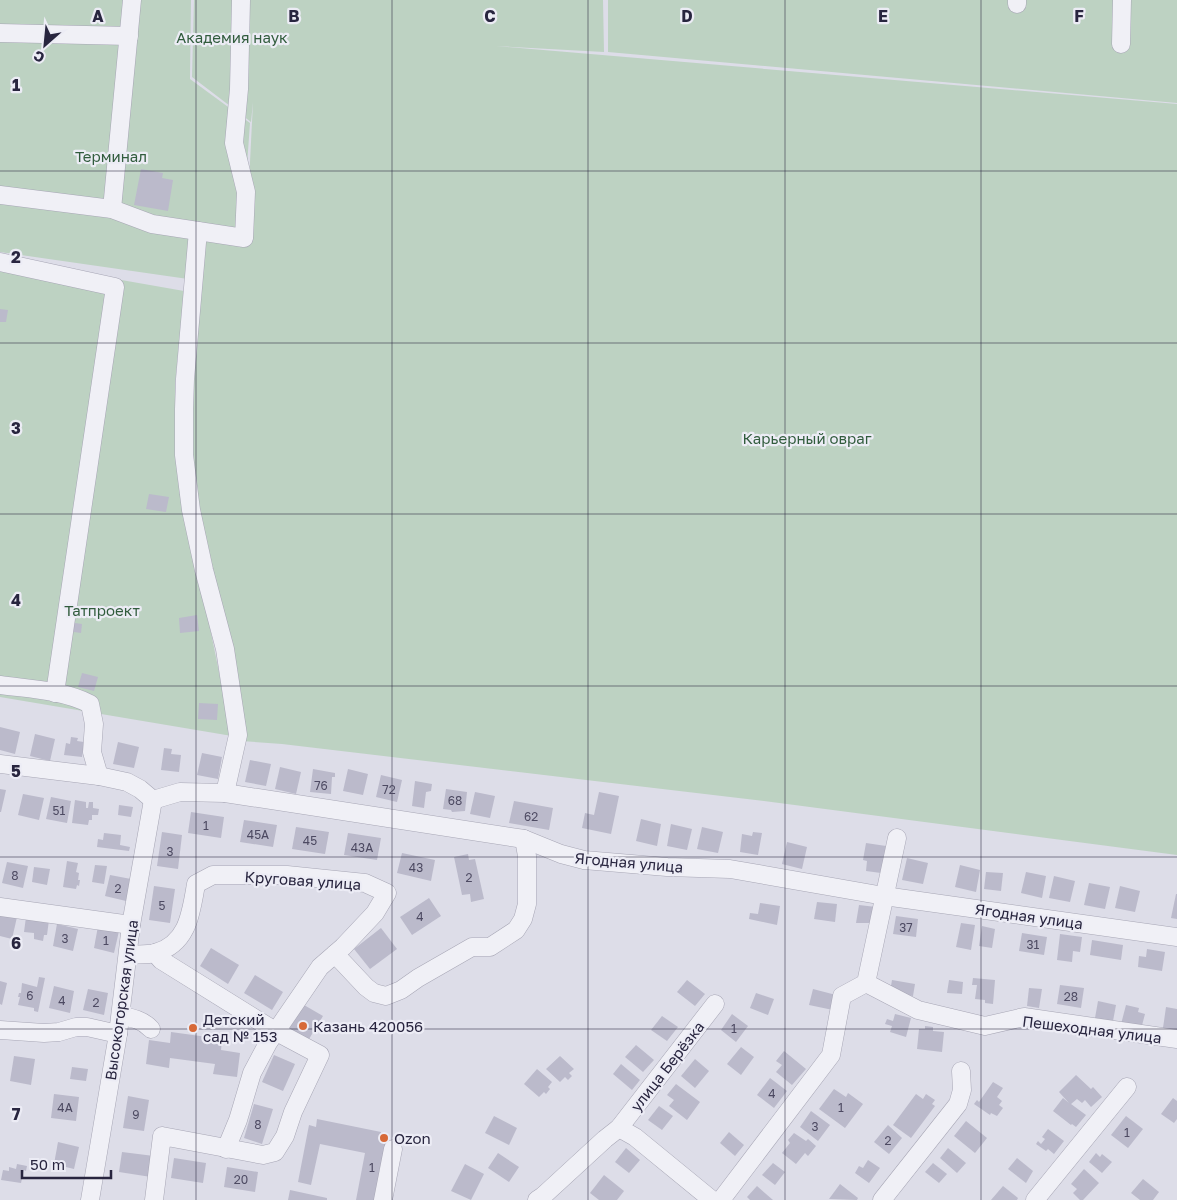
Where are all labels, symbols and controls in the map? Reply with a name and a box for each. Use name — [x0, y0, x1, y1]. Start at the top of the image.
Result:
text: A — [92, 6, 104, 26]
text: B — [288, 6, 300, 26]
text: C — [484, 6, 496, 26]
text: D — [681, 6, 693, 26]
text: E — [878, 6, 888, 26]
text: F — [1074, 6, 1084, 26]
north arrow — [20, 20, 70, 70]
park label: Академия наук — [176, 28, 288, 46]
text: С — [31, 47, 47, 67]
text: 1 — [12, 75, 20, 95]
park label: Терминал — [75, 147, 147, 165]
text: 2 — [11, 247, 21, 267]
text: 3 — [11, 418, 21, 438]
park label: Карьерный овраг — [742, 429, 872, 447]
text: 4 — [11, 590, 21, 610]
park label: Татпроект — [64, 601, 140, 619]
text: 5 — [11, 761, 21, 781]
house number: 76 — [314, 778, 328, 793]
house number: 72 — [382, 782, 396, 797]
house number: 68 — [448, 793, 462, 808]
house number: 51 — [53, 803, 66, 818]
house number: 62 — [524, 809, 538, 824]
house number: 1 — [203, 818, 209, 833]
house number: 45А — [247, 827, 269, 842]
house number: 45 — [303, 833, 317, 848]
house number: 43А — [351, 840, 373, 855]
house number: 3 — [166, 844, 174, 859]
street label: Ягодная улица — [574, 848, 684, 876]
house number: 43 — [409, 860, 423, 875]
street label: Круговая улица — [244, 867, 362, 893]
house number: 8 — [11, 868, 19, 883]
house number: 2 — [466, 870, 473, 885]
house number: 2 — [115, 881, 122, 896]
house number: 5 — [159, 898, 166, 913]
street label: Ягодная улица — [974, 900, 1084, 932]
house number: 4 — [416, 909, 424, 924]
street label: Высокогорская улица — [101, 919, 141, 1081]
house number: 37 — [899, 920, 913, 935]
house number: 3 — [61, 931, 69, 946]
text: 6 — [11, 933, 21, 953]
house number: 1 — [103, 933, 109, 948]
house number: 31 — [1027, 937, 1040, 952]
house number: 6 — [26, 988, 34, 1003]
house number: 28 — [1064, 989, 1078, 1004]
house number: 4 — [58, 993, 66, 1008]
house number: 2 — [93, 995, 100, 1010]
place label: Детский сад № 153 — [203, 1010, 277, 1045]
street label: Пешеходная улица — [1021, 1012, 1163, 1046]
place label: Казань 420056 — [313, 1017, 423, 1035]
street label: улица Берёзка — [626, 1017, 708, 1115]
marker: Казань 420056 — [297, 1020, 309, 1032]
house number: 1 — [731, 1021, 737, 1036]
marker: Детский сад № 153 — [187, 1022, 199, 1034]
house number: 4 — [768, 1086, 776, 1101]
house number: 4А — [57, 1100, 73, 1115]
house number: 1 — [838, 1100, 844, 1115]
text: 7 — [12, 1104, 21, 1124]
house number: 9 — [132, 1107, 140, 1122]
house number: 8 — [254, 1117, 262, 1132]
house number: 3 — [811, 1119, 819, 1134]
house number: 1 — [1124, 1125, 1130, 1140]
place label: Ozon — [394, 1129, 431, 1147]
marker: Ozon — [378, 1132, 390, 1144]
house number: 2 — [885, 1133, 892, 1148]
scale bar — [22, 1148, 111, 1180]
text: 50 m — [30, 1155, 65, 1173]
house number: 1 — [369, 1160, 375, 1175]
house number: 20 — [234, 1172, 248, 1187]

